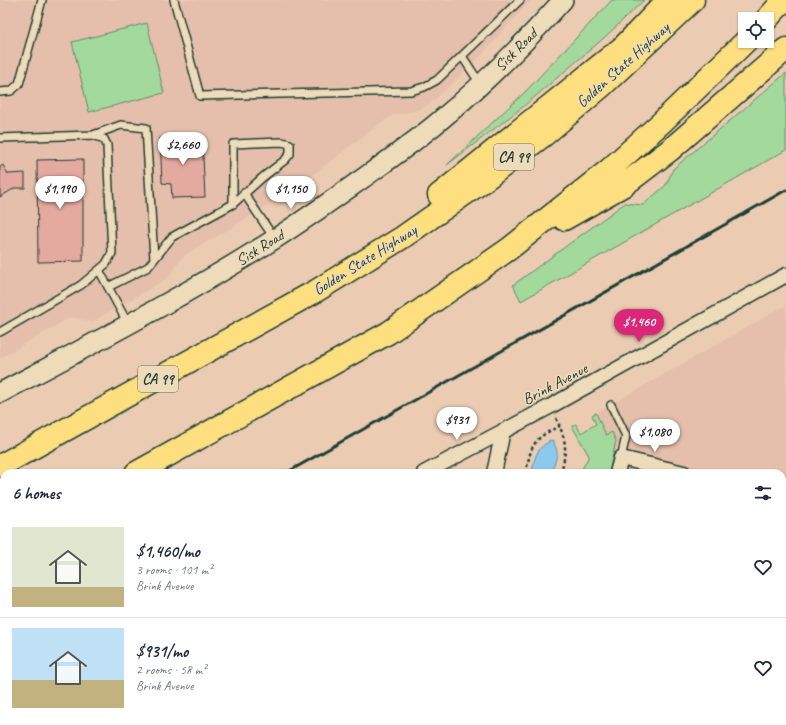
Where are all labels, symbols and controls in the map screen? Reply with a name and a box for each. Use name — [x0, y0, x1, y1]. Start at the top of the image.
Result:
map controls — [738, 12, 774, 48]
button: locate — [738, 12, 774, 48]
street label: Golden State Highway — [572, 17, 675, 112]
street label: Sisk Road — [490, 22, 544, 76]
pin: $2,660 — [150, 132, 216, 166]
text: $2,660 — [167, 137, 199, 153]
road number: CA 99 — [494, 144, 534, 170]
pin: $1,190 — [27, 176, 93, 210]
pin: $1,150 — [258, 176, 324, 210]
text: $1,190 — [44, 181, 76, 197]
text: $1,150 — [275, 181, 307, 197]
street label: Golden State Highway — [309, 219, 422, 300]
street label: Sisk Road — [232, 224, 290, 270]
pin: $1,460 — [606, 309, 672, 343]
text: $1,460 — [623, 314, 655, 330]
street label: Brink Avenue — [519, 358, 593, 409]
road number: CA 99 — [138, 366, 178, 392]
pin: $931 — [433, 407, 481, 441]
text: $931 — [445, 412, 469, 428]
pin: $1,080 — [622, 419, 688, 453]
text: $1,080 — [639, 424, 671, 440]
icon: filters — [752, 482, 774, 504]
text: 6 homes — [12, 483, 60, 504]
text: $1,460/mo — [136, 541, 200, 562]
icon: home — [44, 543, 92, 591]
icon: heart — [752, 556, 774, 578]
text: 3 rooms · 101 m² — [136, 562, 212, 578]
text: Brink Avenue — [136, 578, 194, 594]
text: $931/mo — [136, 641, 188, 662]
icon: home — [44, 644, 92, 692]
icon: heart — [752, 657, 774, 679]
text: 2 rooms · 58 m² — [136, 662, 206, 678]
text: Brink Avenue — [136, 678, 194, 694]

